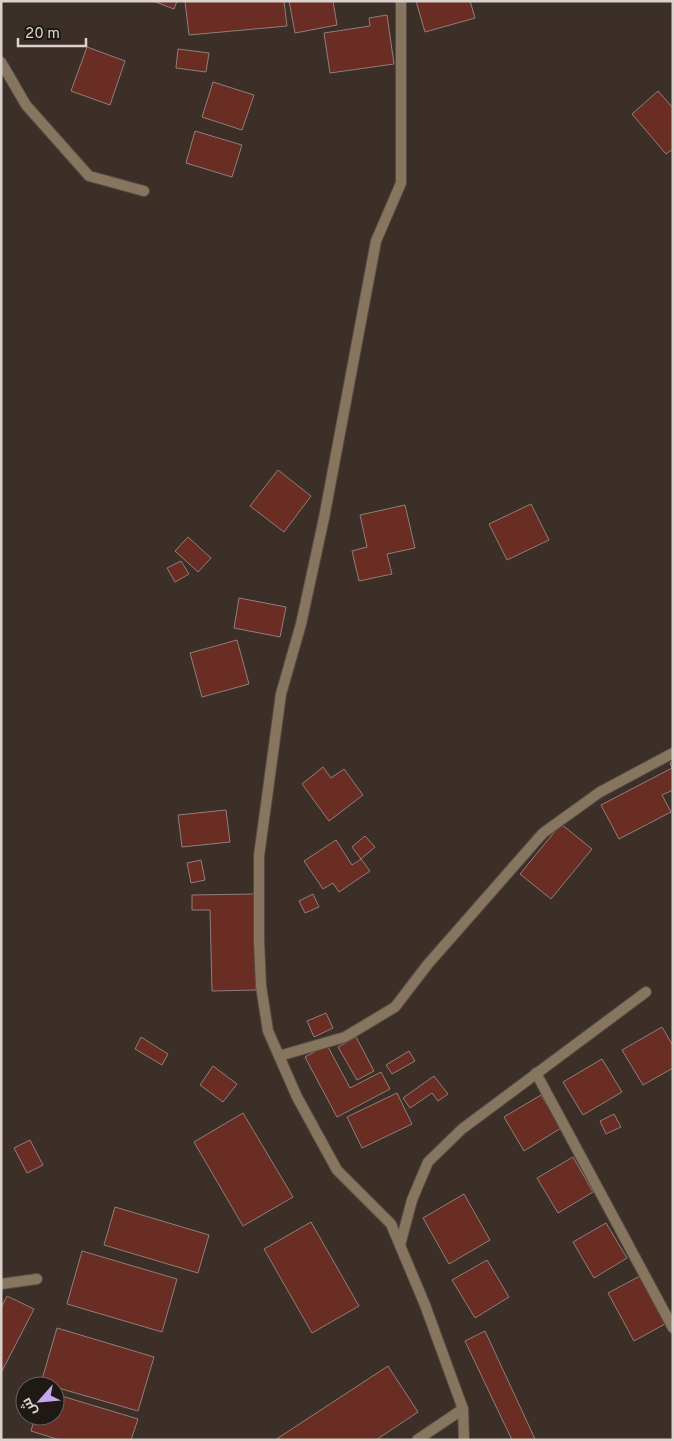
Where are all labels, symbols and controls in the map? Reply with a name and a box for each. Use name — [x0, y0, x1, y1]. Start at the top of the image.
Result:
scale bar — [18, 15, 85, 47]
text: 20 m — [25, 25, 60, 44]
north arrow — [15, 1376, 65, 1426]
text: ش — [17, 1394, 41, 1419]

